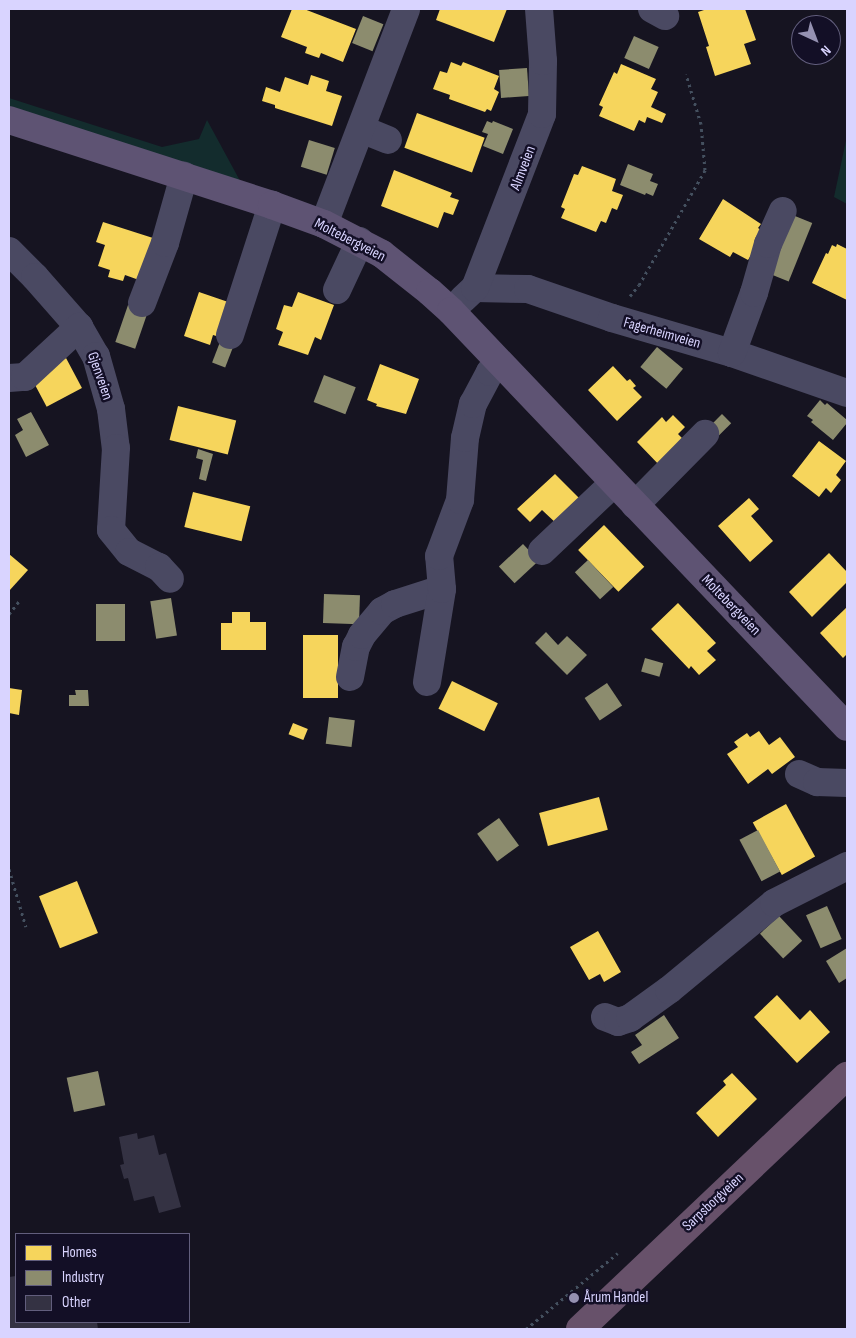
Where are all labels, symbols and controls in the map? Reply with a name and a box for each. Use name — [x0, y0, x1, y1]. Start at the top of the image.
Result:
north arrow — [791, 15, 841, 65]
text: N — [817, 42, 834, 59]
street label: Almveien — [506, 143, 540, 193]
street label: Moltebergveien — [311, 214, 389, 266]
street label: Fagerheimveien — [621, 313, 703, 353]
street label: Gjenveien — [83, 350, 117, 402]
street label: Moltebergveien — [698, 571, 764, 639]
street label: Sarpsborgveien — [679, 1169, 747, 1235]
legend — [15, 1233, 190, 1323]
text: Homes — [62, 1243, 97, 1262]
text: Industry — [62, 1268, 104, 1287]
place label: Årum Handel — [584, 1289, 648, 1307]
marker: Årum Handel — [568, 1292, 580, 1304]
text: Other — [62, 1293, 91, 1312]

